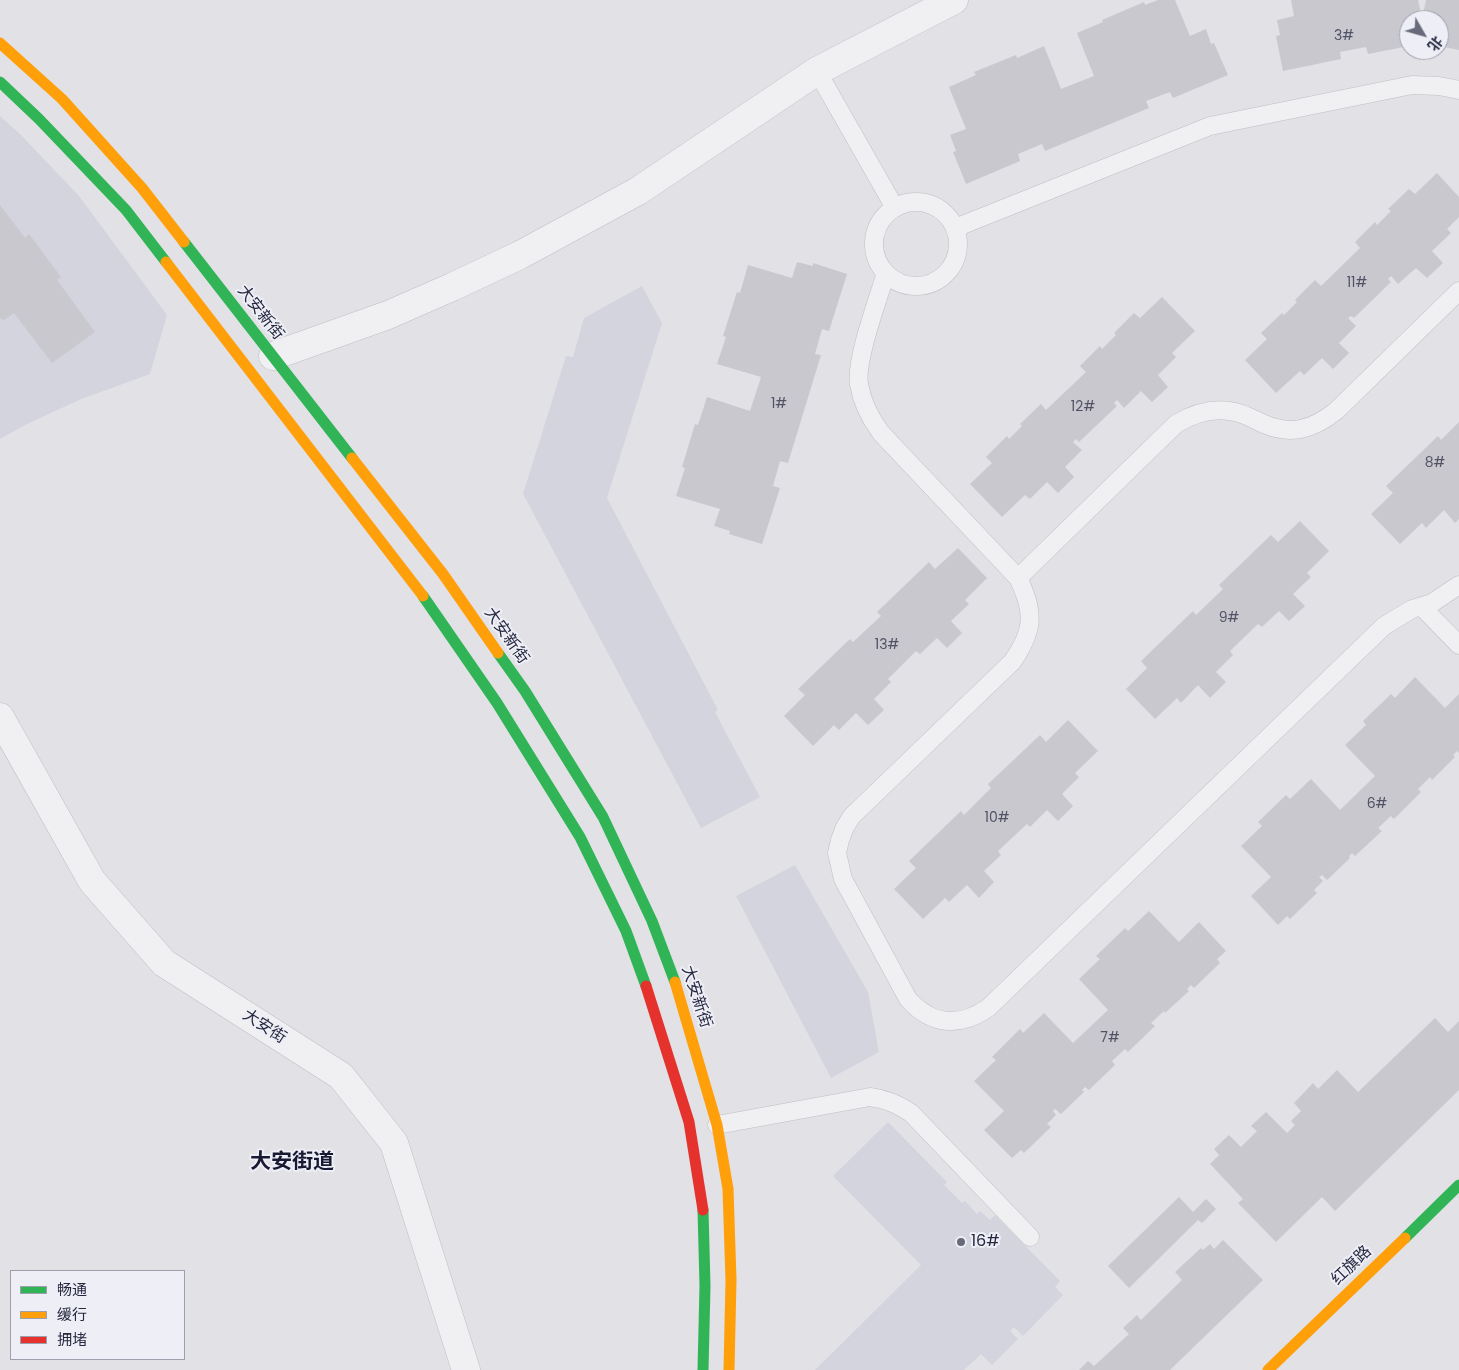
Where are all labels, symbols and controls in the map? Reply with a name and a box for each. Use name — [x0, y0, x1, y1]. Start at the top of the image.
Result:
north arrow — [1399, 10, 1449, 60]
house number: 3# — [1334, 28, 1354, 44]
text: 北 — [1423, 32, 1447, 55]
house number: 11# — [1347, 275, 1367, 291]
street label: 大安新街 — [233, 282, 287, 344]
house number: 1# — [771, 396, 787, 412]
house number: 12# — [1071, 399, 1095, 415]
house number: 8# — [1425, 455, 1445, 471]
street label: 大安新街 — [480, 604, 532, 668]
house number: 9# — [1219, 610, 1239, 626]
house number: 13# — [875, 637, 899, 653]
house number: 6# — [1367, 796, 1387, 812]
house number: 10# — [984, 810, 1010, 826]
street label: 大安新街 — [677, 964, 715, 1030]
street label: 大安街 — [239, 1006, 289, 1048]
house number: 7# — [1100, 1030, 1120, 1046]
district label: 大安街道 — [250, 1150, 334, 1176]
place label: 16# — [971, 1232, 1000, 1252]
marker: 16# — [955, 1236, 967, 1248]
street label: 红旗路 — [1328, 1242, 1376, 1290]
legend — [10, 1270, 185, 1360]
text: 畅通 — [57, 1279, 87, 1300]
text: 缓行 — [57, 1304, 87, 1325]
text: 拥堵 — [57, 1329, 87, 1350]

